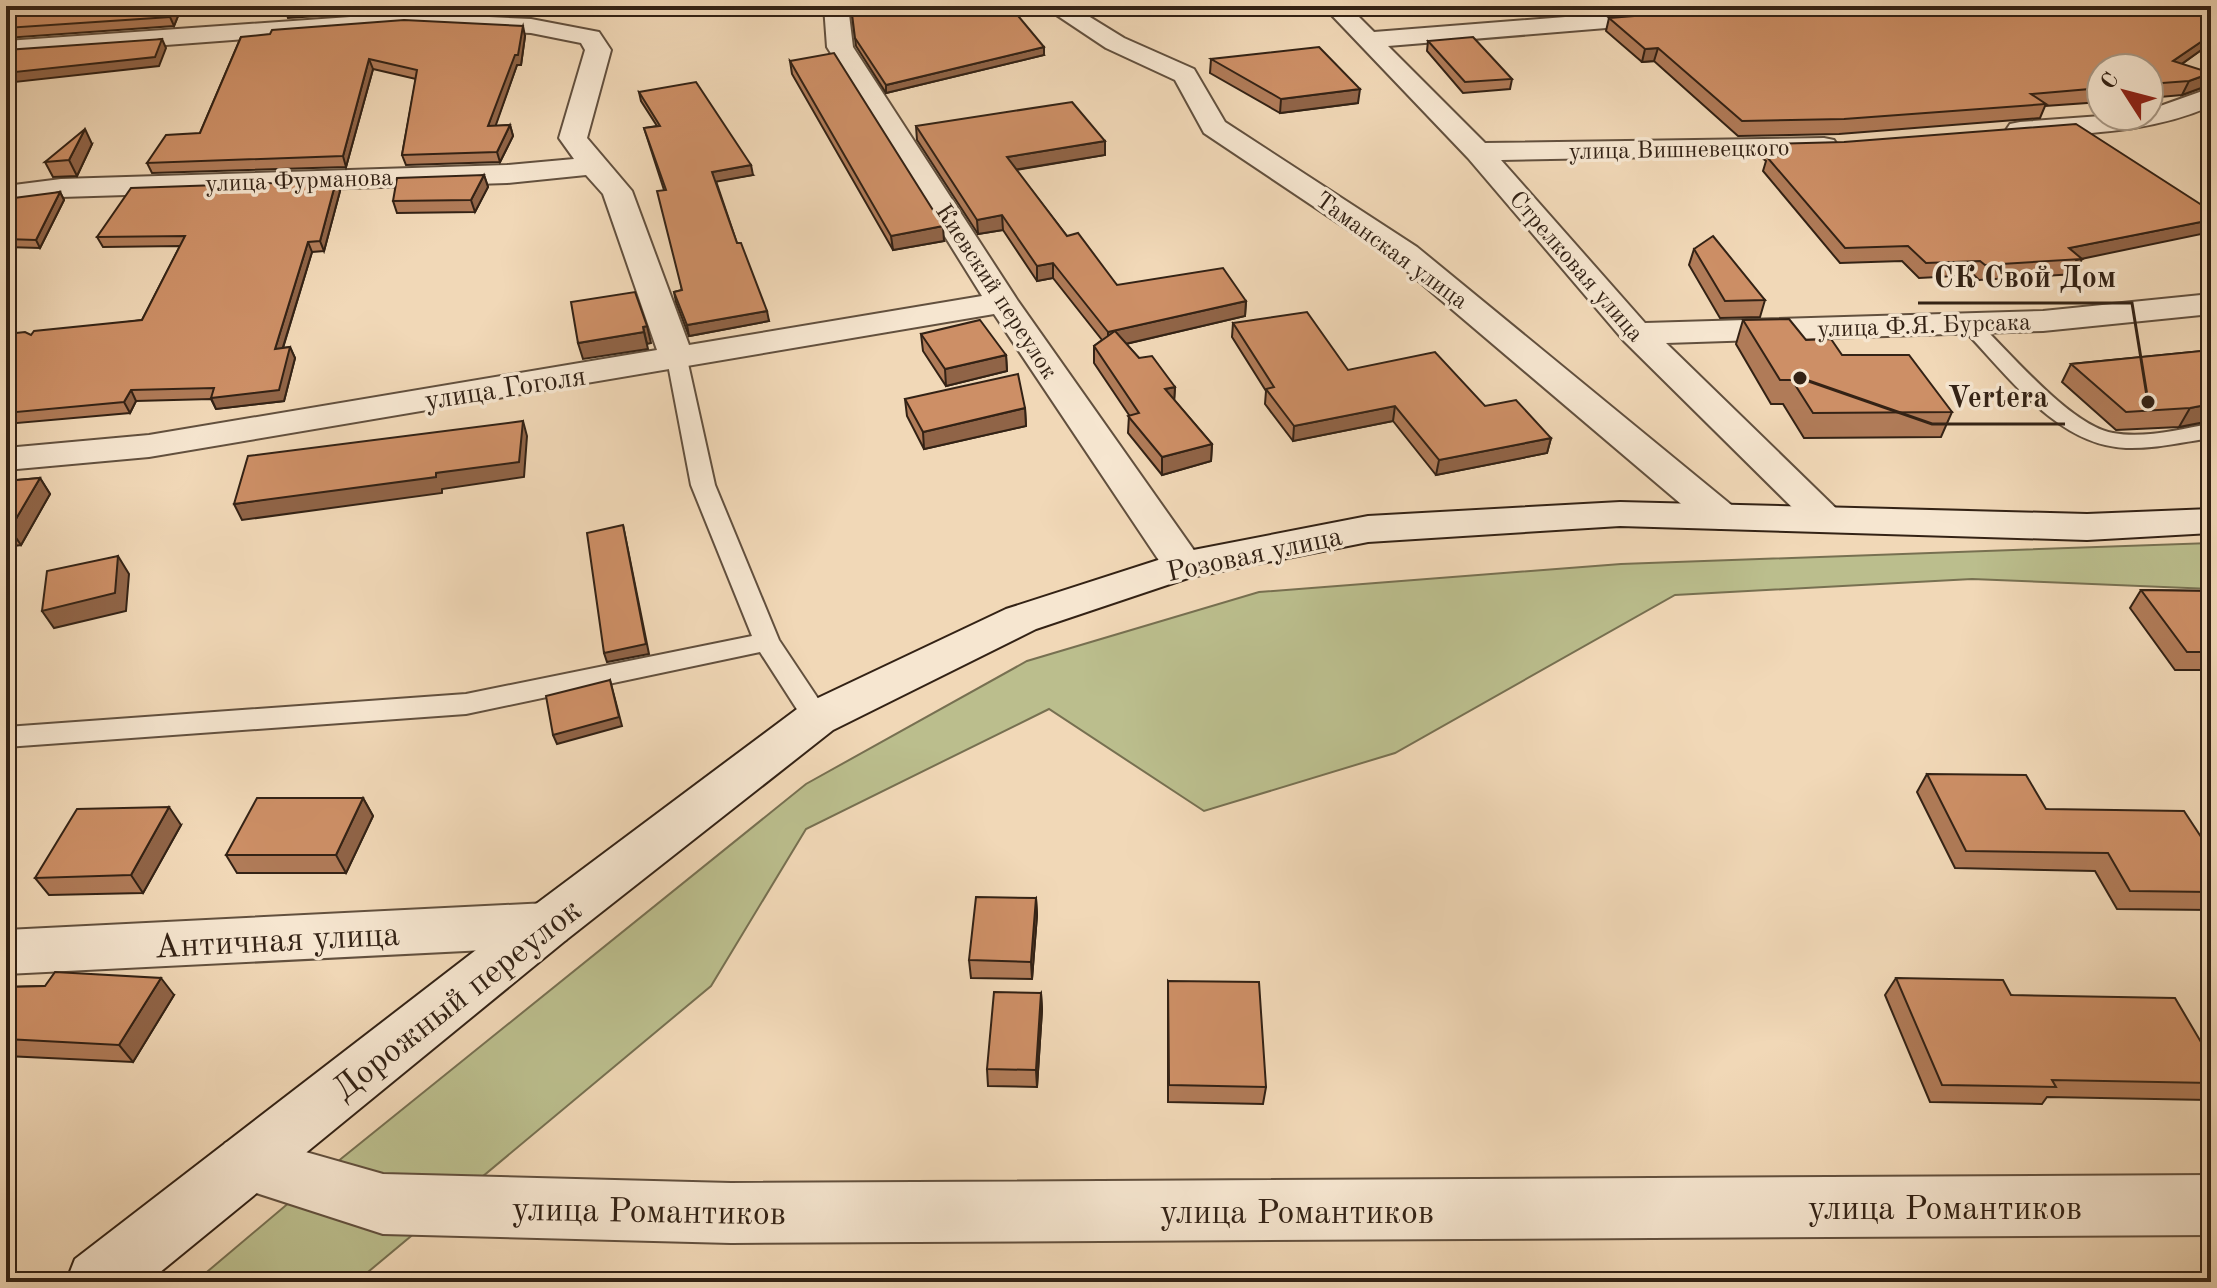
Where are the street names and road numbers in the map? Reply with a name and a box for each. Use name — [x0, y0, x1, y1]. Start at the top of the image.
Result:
street label: улица Вишневецкого — [1568, 137, 1790, 165]
street label: улица Фурманова — [205, 167, 393, 197]
street label: Стрелковая улица — [1504, 187, 1647, 347]
street label: Таманская улица — [1310, 189, 1471, 315]
street label: Киевский переулок — [930, 200, 1061, 384]
street label: улица Ф.Я. Бурсака — [1817, 311, 2031, 343]
street label: улица Гоголя — [423, 363, 588, 417]
street label: Розовая улица — [1164, 524, 1345, 588]
street label: Дорожный переулок — [327, 893, 588, 1107]
street label: Античная улица — [154, 919, 401, 965]
street label: улица Романтиков — [1808, 1193, 2082, 1227]
street label: улица Романтиков — [512, 1194, 786, 1232]
street label: улица Романтиков — [1160, 1197, 1434, 1231]

